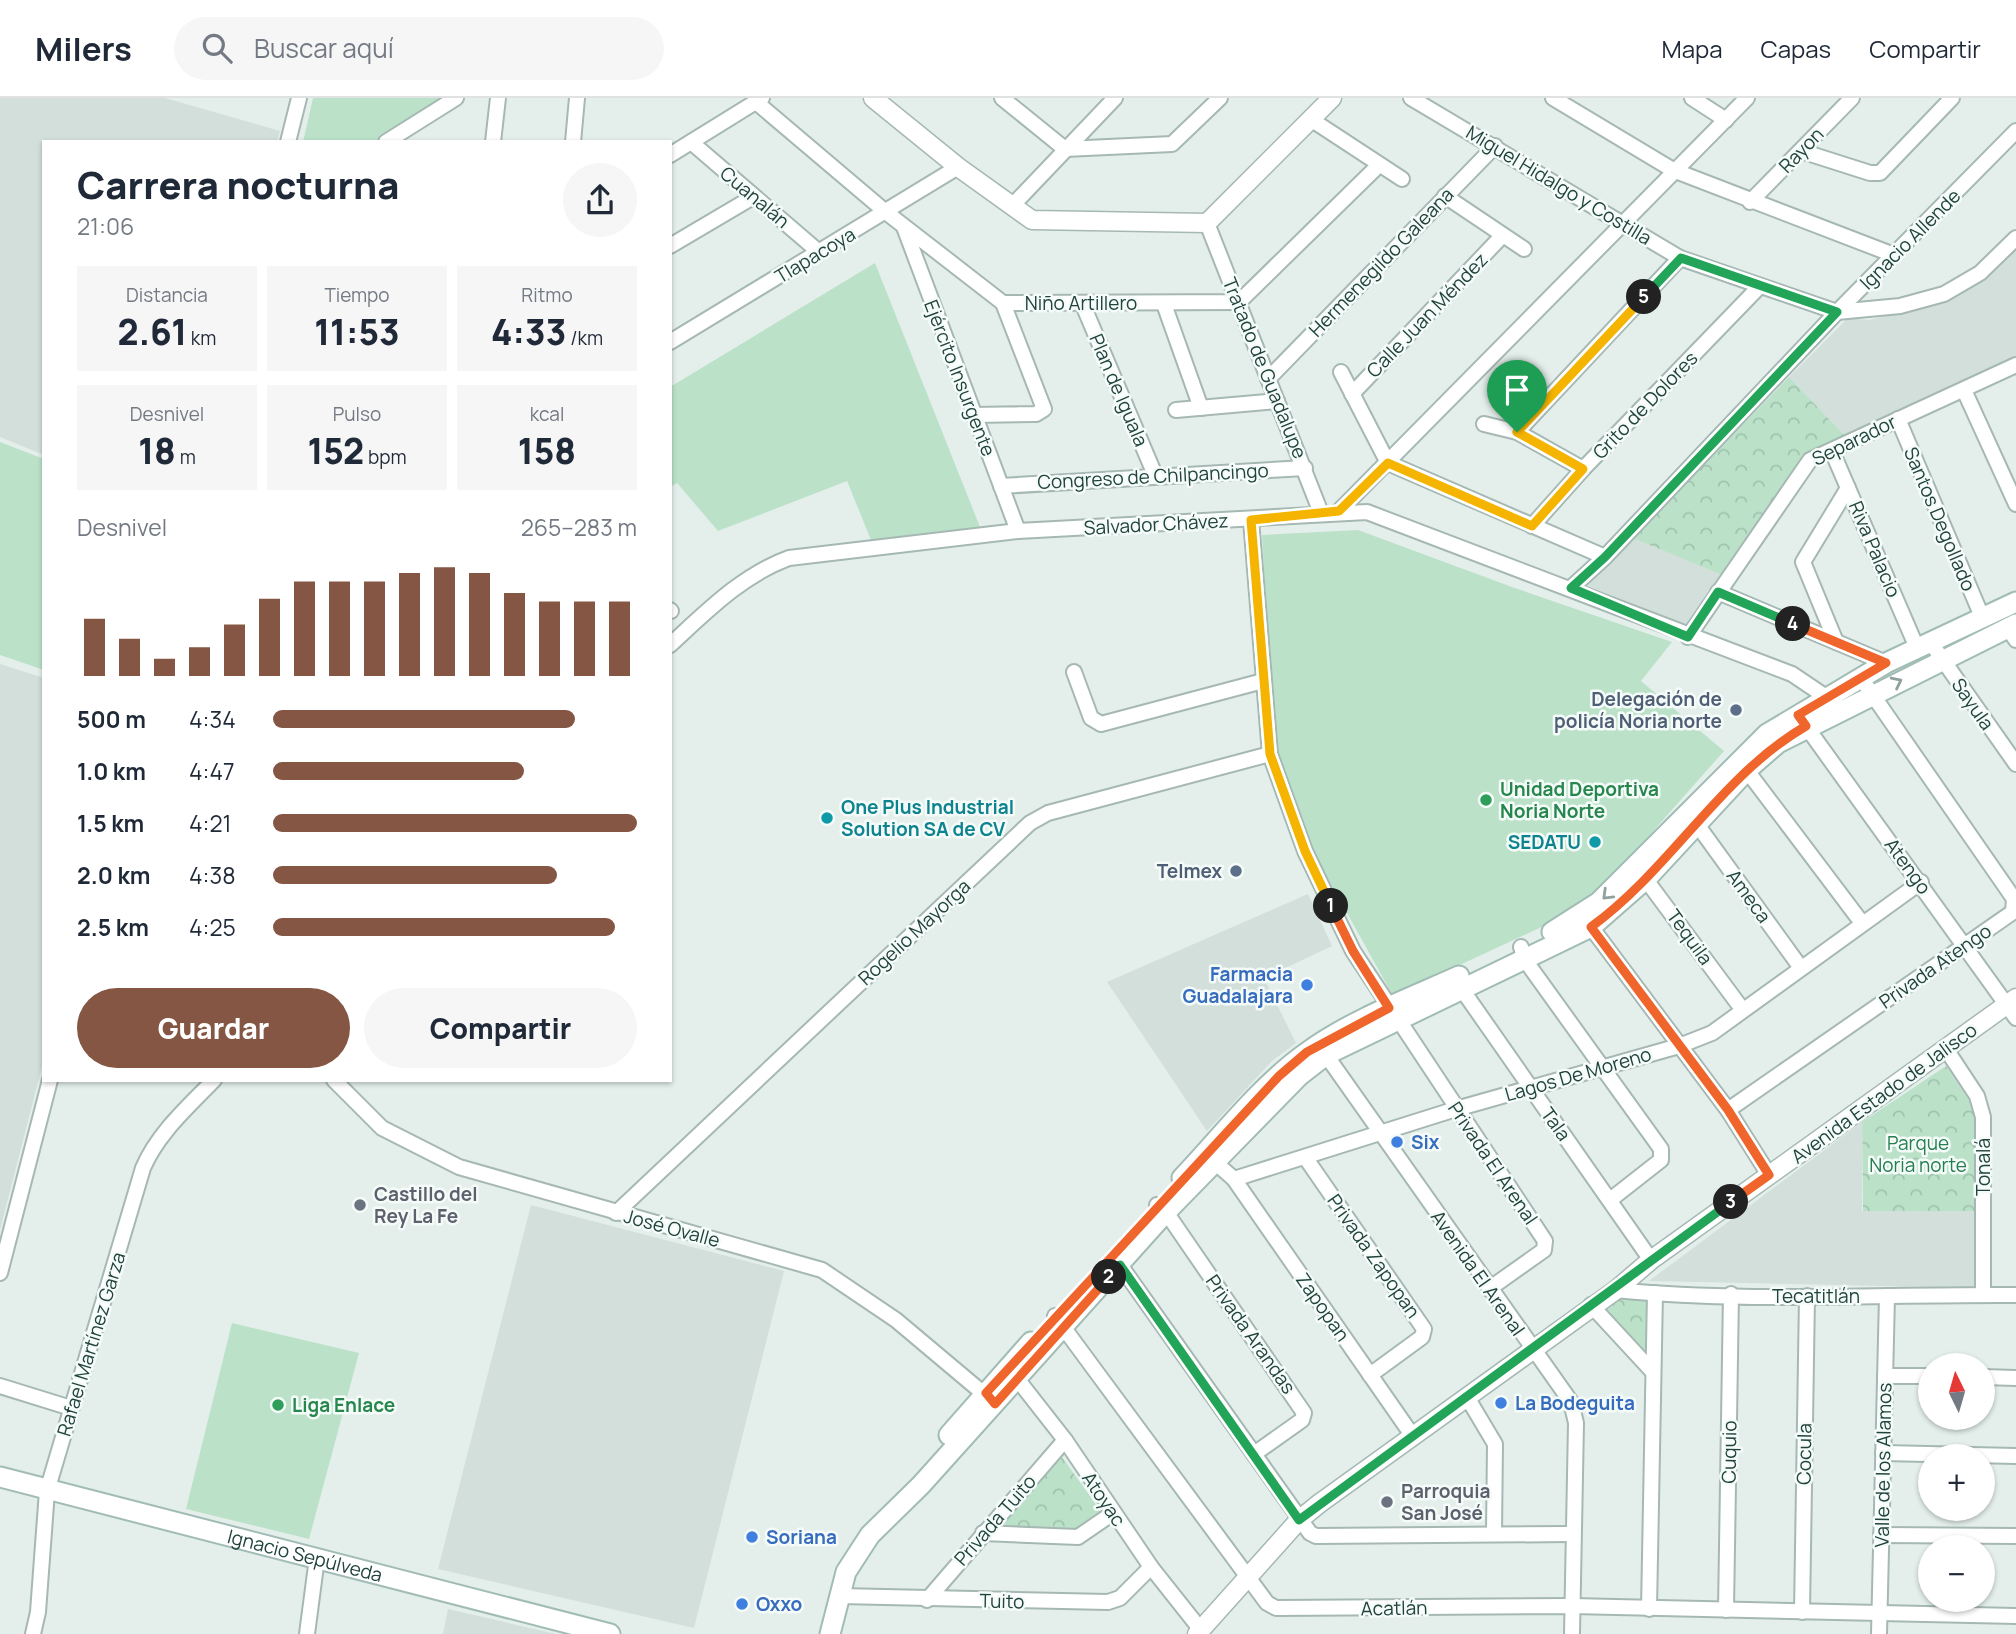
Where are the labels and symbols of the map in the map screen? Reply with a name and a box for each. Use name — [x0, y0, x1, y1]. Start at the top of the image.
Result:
street label: Miguel Hidalgo y Costilla — [1461, 119, 1657, 251]
street label: Rayon — [1773, 121, 1829, 179]
street label: Cuanalán — [715, 160, 795, 234]
street label: Hermenegildo Galeana — [1303, 182, 1459, 342]
street label: Ignacio Allende — [1854, 183, 1966, 295]
street label: Tlapacoya — [770, 221, 860, 289]
street label: Calle Juan Méndez — [1361, 247, 1493, 383]
street label: Tratado de Guadalupe — [1217, 274, 1313, 462]
pin: 5 — [1626, 280, 1662, 314]
street label: Niño Artillero — [1025, 290, 1137, 316]
street label: Ejército Insurgente — [918, 296, 1002, 460]
street label: Plan de Iguala — [1084, 330, 1154, 450]
street label: Grito de Dolores — [1587, 345, 1703, 465]
pin — [1487, 360, 1547, 432]
street label: Separador — [1808, 408, 1901, 472]
street label: Santos Degollado — [1898, 443, 1982, 595]
street label: Congreso de Chilpancingo — [1037, 457, 1269, 495]
street label: Riva Palacio — [1843, 497, 1907, 601]
street label: Salvador Chávez — [1083, 507, 1229, 541]
pin: 4 — [1776, 606, 1811, 642]
street label: Sayula — [1946, 673, 2000, 735]
one-way arrow — [1890, 677, 1902, 691]
place label: Delegación de policía Noria norte — [1554, 686, 1722, 734]
marker: Delegación de policía Noria norte — [1728, 702, 1744, 718]
place label: Unidad Deportiva Noria Norte — [1500, 776, 1659, 824]
marker: Unidad Deportiva Noria Norte — [1478, 792, 1494, 808]
place label: One Plus Industrial Solution SA de CV — [841, 794, 1014, 842]
marker: One Plus Industrial Solution SA de CV — [819, 810, 835, 826]
place label: SEDATU — [1508, 829, 1581, 855]
street label: Atengo — [1879, 833, 1937, 899]
marker: SEDATU — [1587, 834, 1603, 850]
place label: Telmex — [1157, 858, 1222, 884]
marker: Telmex — [1228, 863, 1244, 879]
street label: Ameca — [1721, 864, 1777, 928]
street label: Rogelio Mayorga — [852, 873, 976, 991]
one-way arrow — [1602, 886, 1615, 899]
pin: 1 — [1314, 888, 1348, 924]
street label: Tequila — [1661, 904, 1719, 970]
street label: Privada Atengo — [1874, 918, 1996, 1014]
place label: Farmacia Guadalajara — [1183, 961, 1293, 1009]
marker: Farmacia Guadalajara — [1299, 977, 1315, 993]
street label: Avenida Estado de Jalisco — [1786, 1017, 1982, 1169]
street label: Lagos De Moreno — [1502, 1041, 1654, 1107]
street label: Privada El Arenal — [1442, 1097, 1544, 1229]
street label: Tala — [1535, 1102, 1577, 1146]
place label: Six — [1411, 1129, 1440, 1155]
park label: Parque Noria norte — [1869, 1130, 1967, 1178]
marker: Six — [1389, 1134, 1405, 1150]
street label: Tonalá — [1970, 1138, 1996, 1196]
place label: Castillo del Rey La Fe — [374, 1181, 478, 1229]
pin: 3 — [1714, 1184, 1748, 1220]
street label: Privada Zapopan — [1323, 1190, 1425, 1322]
marker: Castillo del Rey La Fe — [352, 1197, 368, 1213]
street label: José Ovalle — [621, 1203, 723, 1253]
street label: Avenida El Arenal — [1425, 1205, 1531, 1341]
street label: Rafael Martínez Garza — [51, 1249, 131, 1439]
pin: 2 — [1092, 1260, 1126, 1294]
street label: Privada Arandas — [1200, 1269, 1302, 1399]
street label: Zapopan — [1291, 1269, 1355, 1345]
street label: Tecatitlán — [1772, 1283, 1860, 1309]
north arrow — [1918, 1353, 1995, 1430]
street label: Valle de los Alamos — [1869, 1382, 1897, 1548]
place label: La Bodeguita — [1515, 1390, 1635, 1416]
place label: Liga Enlace — [292, 1392, 395, 1418]
marker: La Bodeguita — [1493, 1395, 1509, 1411]
marker: Liga Enlace — [270, 1397, 286, 1413]
street label: Cuquio — [1715, 1420, 1743, 1484]
street label: Cocula — [1790, 1423, 1818, 1485]
street label: Atoyac — [1076, 1467, 1132, 1531]
street label: Privada Tuito — [948, 1469, 1042, 1571]
place label: Parroquia San José — [1401, 1478, 1490, 1526]
marker: Parroquia San José — [1379, 1494, 1395, 1510]
street label: Ignacio Sepúlveda — [225, 1523, 385, 1588]
place label: Soriana — [766, 1524, 837, 1550]
marker: Soriana — [744, 1529, 760, 1545]
street label: Tuito — [979, 1588, 1025, 1614]
place label: Oxxo — [756, 1591, 802, 1617]
street label: Acatlán — [1360, 1594, 1428, 1622]
marker: Oxxo — [734, 1596, 750, 1612]

